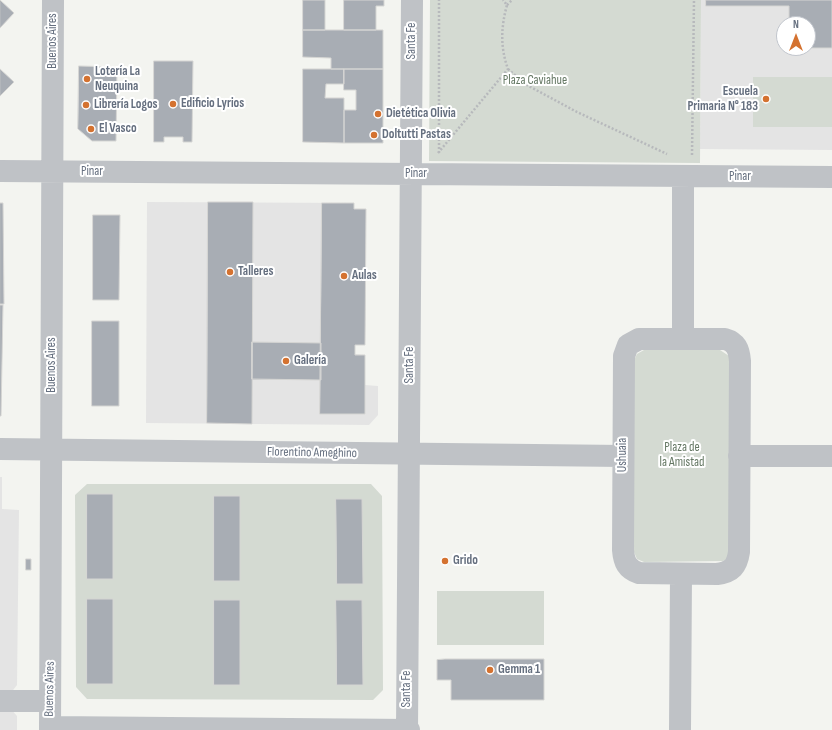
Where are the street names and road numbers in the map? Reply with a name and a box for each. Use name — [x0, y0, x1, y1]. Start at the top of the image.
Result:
street label: Buenos Aires — [45, 13, 61, 69]
street label: Santa Fe — [404, 22, 420, 60]
street label: Pinar — [81, 164, 103, 180]
street label: Pinar — [405, 166, 427, 182]
street label: Pinar — [729, 169, 751, 185]
street label: Buenos Aires — [44, 337, 60, 393]
street label: Santa Fe — [402, 346, 418, 384]
street label: Ushuaia — [615, 438, 631, 472]
street label: Florentino Ameghino — [267, 444, 357, 462]
street label: Buenos Aires — [42, 661, 58, 717]
street label: Santa Fe — [399, 670, 415, 708]

